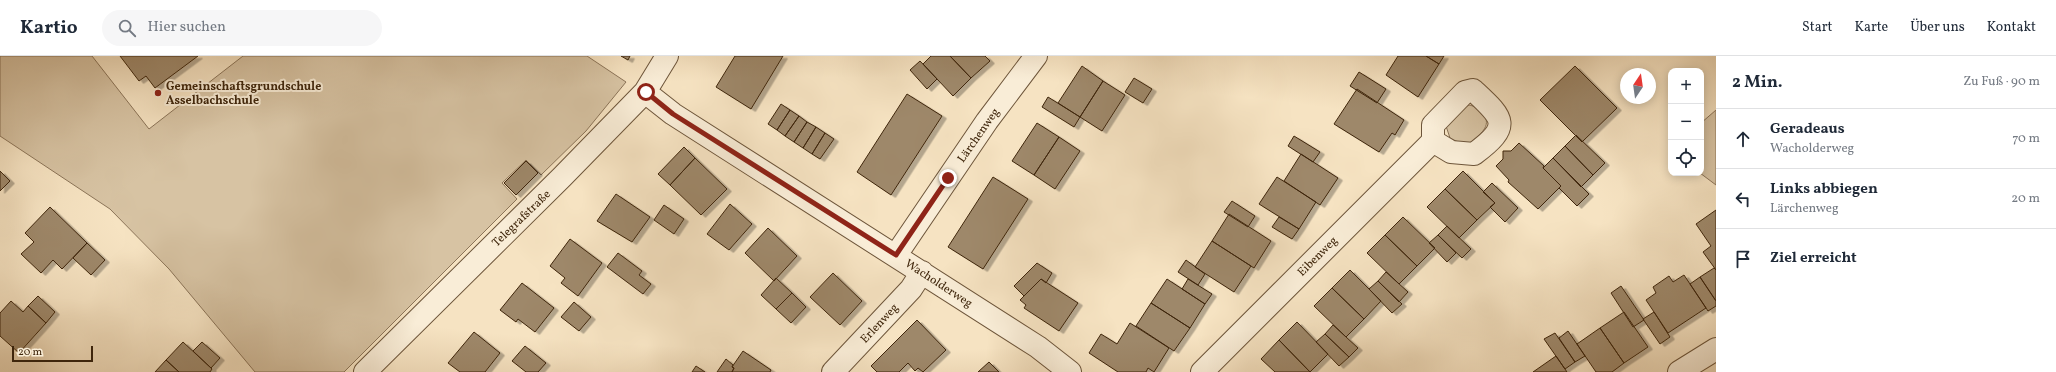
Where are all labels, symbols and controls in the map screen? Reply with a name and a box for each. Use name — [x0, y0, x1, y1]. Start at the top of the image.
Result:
search box — [102, 10, 382, 46]
text: Kartio — [20, 15, 78, 41]
icon: search — [116, 17, 138, 39]
text: Hier suchen — [148, 17, 226, 38]
text: Start — [1802, 18, 1832, 37]
text: Karte — [1854, 18, 1888, 37]
text: Über uns — [1910, 18, 1965, 37]
text: Kontakt — [1987, 18, 2036, 37]
north arrow — [1620, 68, 1656, 104]
map controls — [1668, 68, 1704, 176]
button: + — [1668, 68, 1704, 104]
text: 2 Min. — [1732, 71, 1783, 94]
text: Zu Fuß · 90 m — [1963, 73, 2040, 91]
place label: Gemeinschaftsgrundschule Asselbachschule — [166, 79, 321, 109]
route start — [637, 83, 655, 101]
marker: Gemeinschaftsgrundschule Asselbachschule — [153, 88, 163, 98]
button: − — [1668, 104, 1704, 140]
street label: Lärchenweg — [954, 105, 1004, 166]
text: Geradeaus — [1770, 119, 1845, 140]
icon: ahead — [1732, 128, 1754, 150]
text: 70 m — [2012, 130, 2040, 148]
button: locate — [1668, 140, 1704, 176]
text: Wacholderweg — [1770, 140, 1854, 158]
route end — [939, 169, 957, 187]
text: Links abbiegen — [1770, 179, 1878, 200]
street label: Telegrafstraße — [489, 186, 555, 251]
icon: left — [1732, 188, 1754, 210]
text: 20 m — [2011, 190, 2040, 208]
text: Lärchenweg — [1770, 200, 1839, 218]
street label: Eibenweg — [1294, 233, 1341, 280]
icon: arrive — [1732, 248, 1754, 270]
text: Ziel erreicht — [1770, 248, 1857, 269]
street label: Wacholderweg — [902, 256, 975, 312]
street label: Erlenweg — [857, 300, 902, 347]
scale bar — [12, 344, 93, 363]
text: 20 m — [18, 345, 42, 360]

